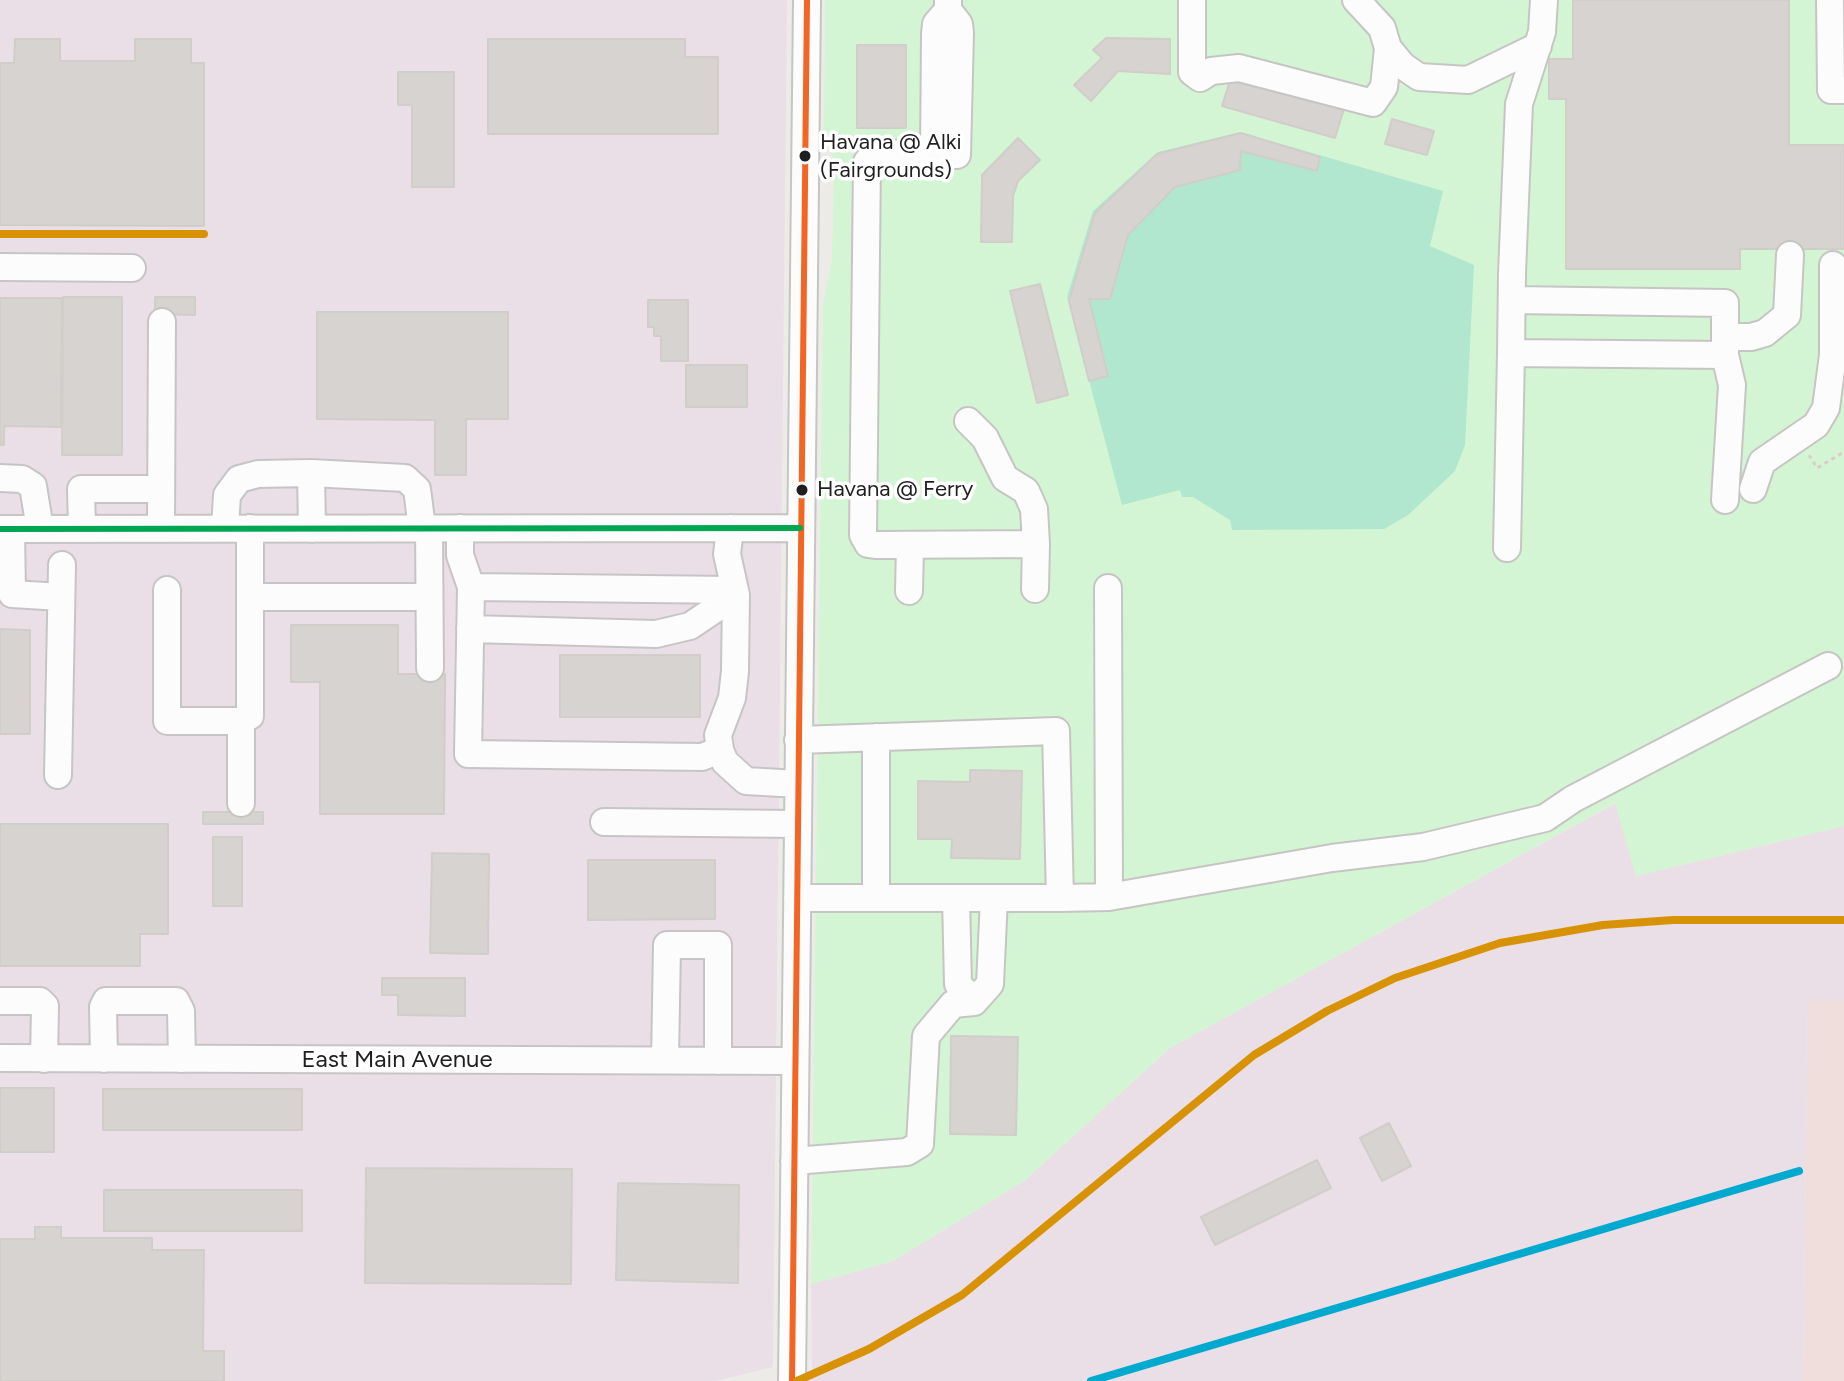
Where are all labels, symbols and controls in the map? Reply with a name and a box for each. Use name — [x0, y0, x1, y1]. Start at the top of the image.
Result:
place label: Havana @ Alki (Fairgrounds) — [820, 130, 962, 182]
marker: Havana @ Alki (Fairgrounds) — [797, 148, 813, 164]
place label: Havana @ Ferry — [817, 477, 973, 503]
marker: Havana @ Ferry — [794, 482, 810, 498]
street label: East Main Avenue — [301, 1046, 493, 1074]

